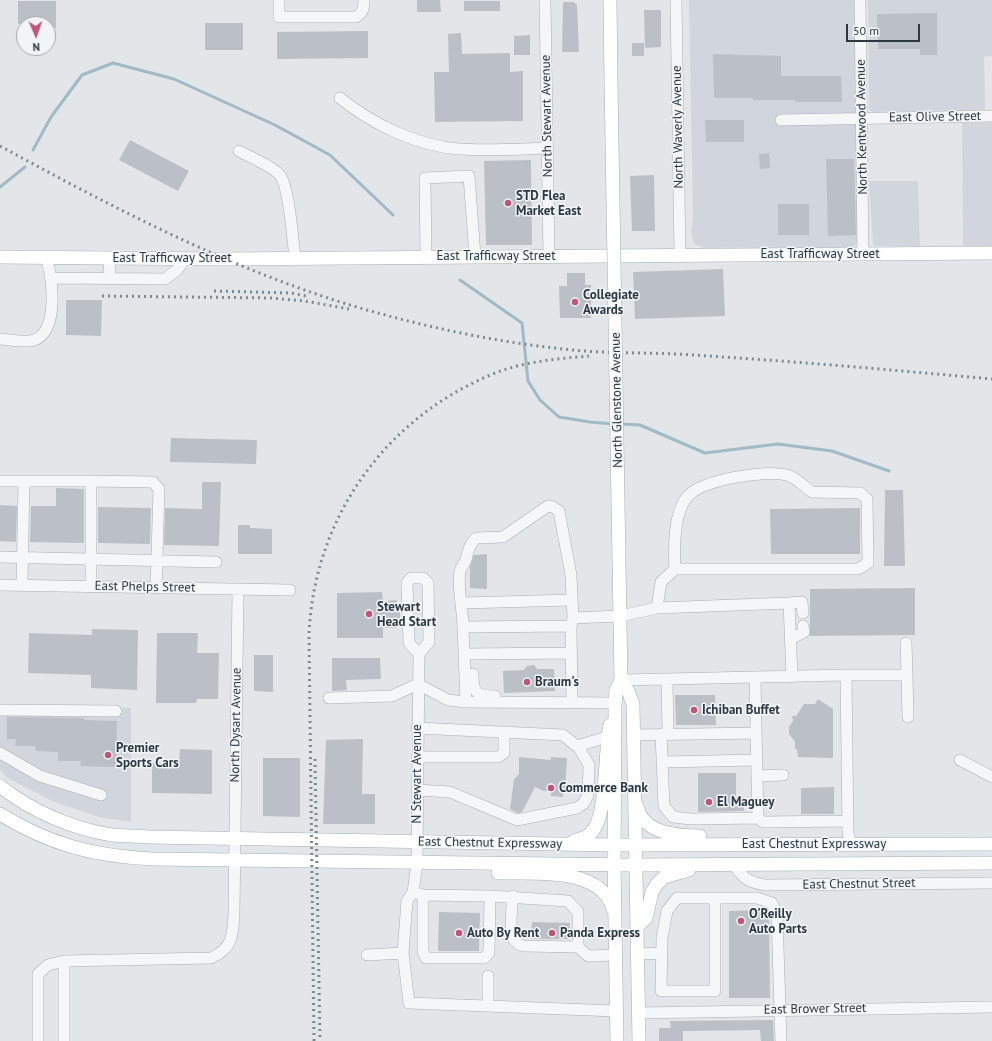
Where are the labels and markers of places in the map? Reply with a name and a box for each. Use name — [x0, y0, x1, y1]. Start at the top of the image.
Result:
place label: STD Flea Market East — [516, 188, 581, 219]
marker: STD Flea Market East — [503, 198, 513, 208]
place label: Collegiate Awards — [583, 287, 639, 318]
marker: Collegiate Awards — [570, 297, 580, 307]
place label: Stewart Head Start — [377, 599, 436, 630]
marker: Stewart Head Start — [364, 609, 374, 619]
place label: Braum's — [535, 674, 579, 690]
marker: Braum's — [522, 677, 532, 687]
place label: Ichiban Buffet — [702, 702, 780, 718]
marker: Ichiban Buffet — [689, 705, 699, 715]
place label: Premier Sports Cars — [116, 740, 179, 771]
marker: Premier Sports Cars — [103, 750, 113, 760]
place label: Commerce Bank — [559, 780, 648, 796]
marker: Commerce Bank — [546, 783, 556, 793]
place label: El Maguey — [717, 794, 774, 810]
marker: El Maguey — [704, 797, 714, 807]
place label: O'Reilly Auto Parts — [749, 906, 807, 937]
marker: O'Reilly Auto Parts — [736, 916, 746, 926]
place label: Auto By Rent — [467, 925, 539, 941]
place label: Panda Express — [560, 925, 640, 941]
marker: Auto By Rent — [454, 928, 464, 938]
marker: Panda Express — [547, 928, 557, 938]

